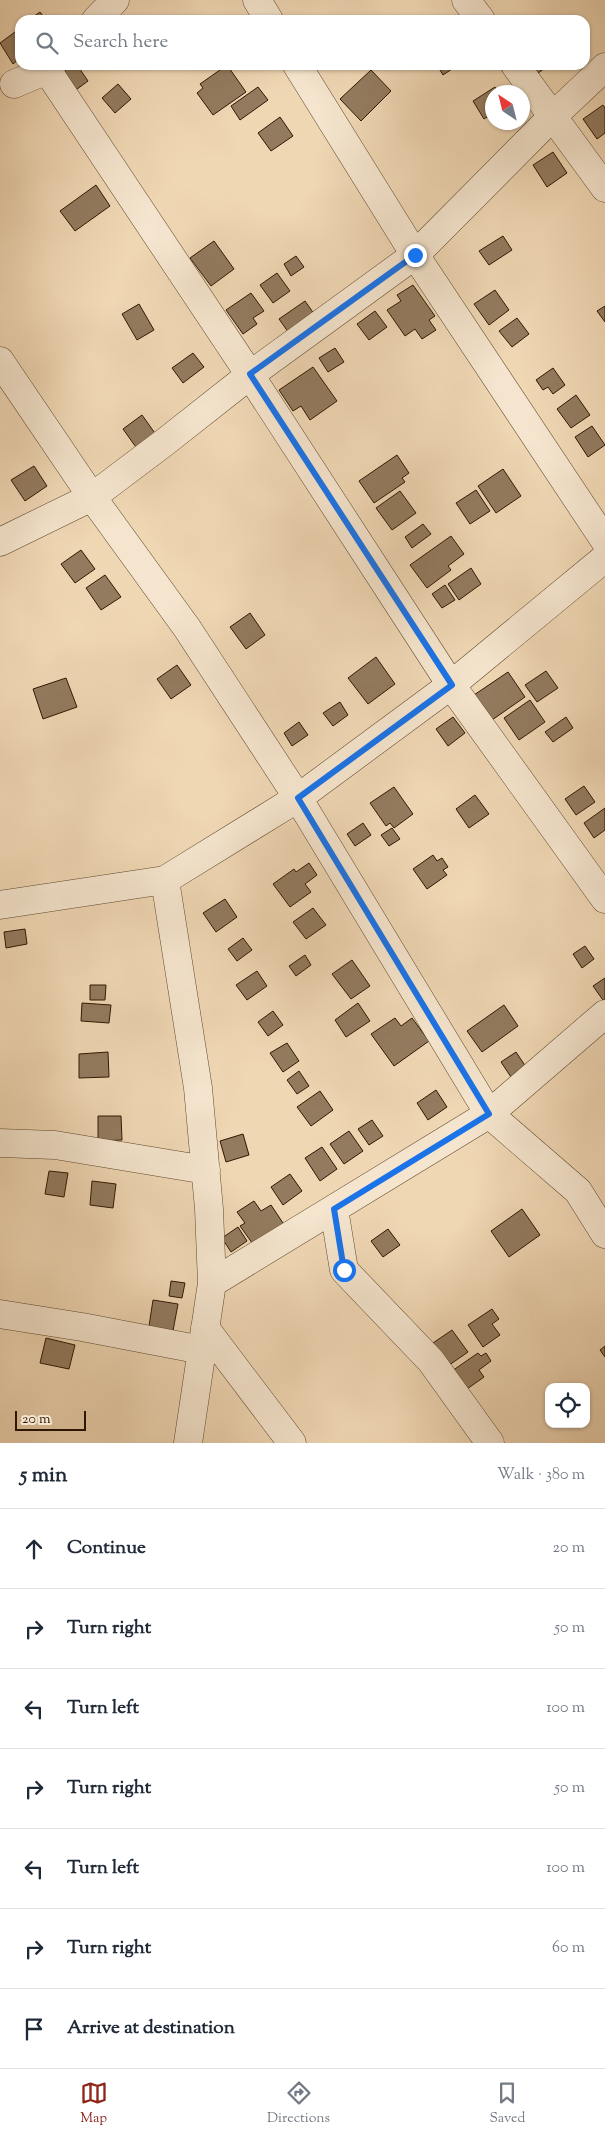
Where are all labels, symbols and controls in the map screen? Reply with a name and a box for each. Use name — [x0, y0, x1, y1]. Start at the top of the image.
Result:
search box — [15, 15, 590, 70]
icon: search — [33, 29, 61, 57]
text: Search here — [73, 29, 168, 56]
north arrow — [485, 85, 530, 130]
route end — [404, 244, 427, 267]
route start — [333, 1259, 356, 1282]
map controls — [545, 1383, 590, 1428]
button: locate — [545, 1383, 590, 1428]
scale bar — [15, 1408, 86, 1431]
text: 20 m — [22, 1410, 51, 1430]
text: 5 min — [20, 1461, 67, 1491]
text: Walk · 380 m — [497, 1464, 585, 1487]
icon: ahead — [20, 1535, 48, 1563]
text: Continue — [67, 1535, 146, 1562]
text: 20 m — [552, 1537, 585, 1560]
icon: right — [20, 1615, 48, 1643]
text: Turn right — [67, 1615, 151, 1642]
text: 50 m — [554, 1617, 585, 1640]
icon: left — [20, 1695, 48, 1723]
text: Turn left — [67, 1695, 139, 1722]
text: 100 m — [546, 1697, 585, 1720]
icon: right — [20, 1775, 48, 1803]
text: Turn right — [67, 1775, 151, 1802]
text: 50 m — [554, 1777, 585, 1800]
icon: left — [20, 1855, 48, 1883]
text: Turn left — [67, 1855, 139, 1882]
text: 100 m — [546, 1857, 585, 1880]
icon: right — [20, 1935, 48, 1963]
text: Turn right — [67, 1935, 151, 1962]
text: 60 m — [552, 1937, 585, 1960]
icon: arrive — [20, 2015, 48, 2043]
text: Arrive at destination — [67, 2015, 235, 2042]
tab: Map — [80, 2079, 108, 2129]
tab: Directions — [267, 2079, 330, 2129]
tab: Saved — [489, 2079, 525, 2129]

